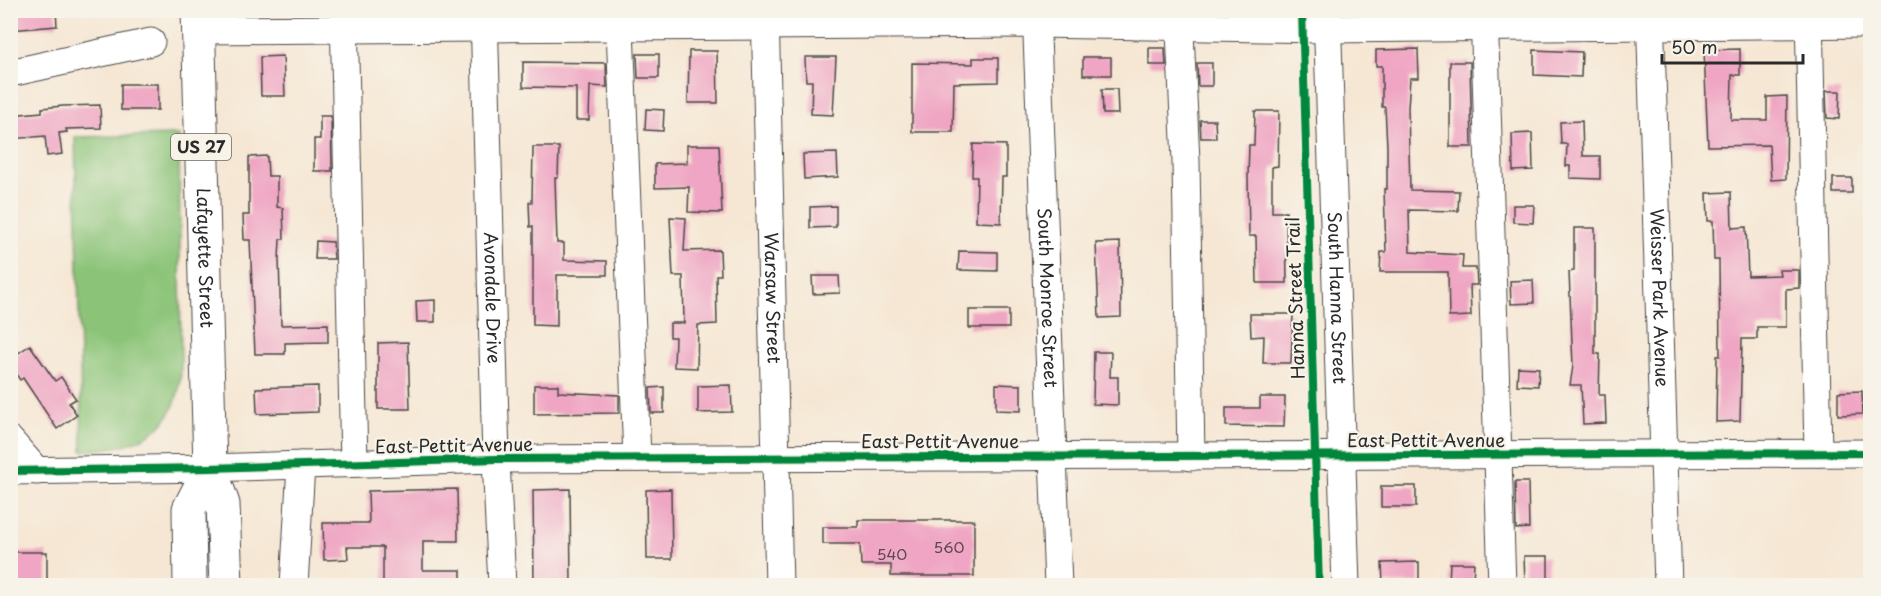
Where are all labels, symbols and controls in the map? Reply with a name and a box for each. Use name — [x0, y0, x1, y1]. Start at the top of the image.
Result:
scale bar — [1662, 27, 1803, 65]
text: 50 m — [1671, 33, 1718, 60]
road number: US 27 — [171, 134, 231, 160]
street label: Lafayette Street — [191, 188, 221, 328]
street label: South Monroe Street — [1032, 207, 1065, 388]
street label: Weisser Park Avenue — [1644, 208, 1677, 388]
street label: South Hanna Street — [1322, 211, 1354, 384]
street label: Hanna Street Trail — [1278, 216, 1311, 380]
street label: Avondale Drive — [478, 232, 508, 364]
street label: Warsaw Street — [758, 232, 789, 364]
street label: East Pettit Avenue — [1347, 426, 1505, 453]
street label: East Pettit Avenue — [861, 427, 1019, 454]
street label: East Pettit Avenue — [375, 430, 533, 459]
house number: 560 — [933, 535, 965, 558]
house number: 540 — [877, 542, 907, 565]

